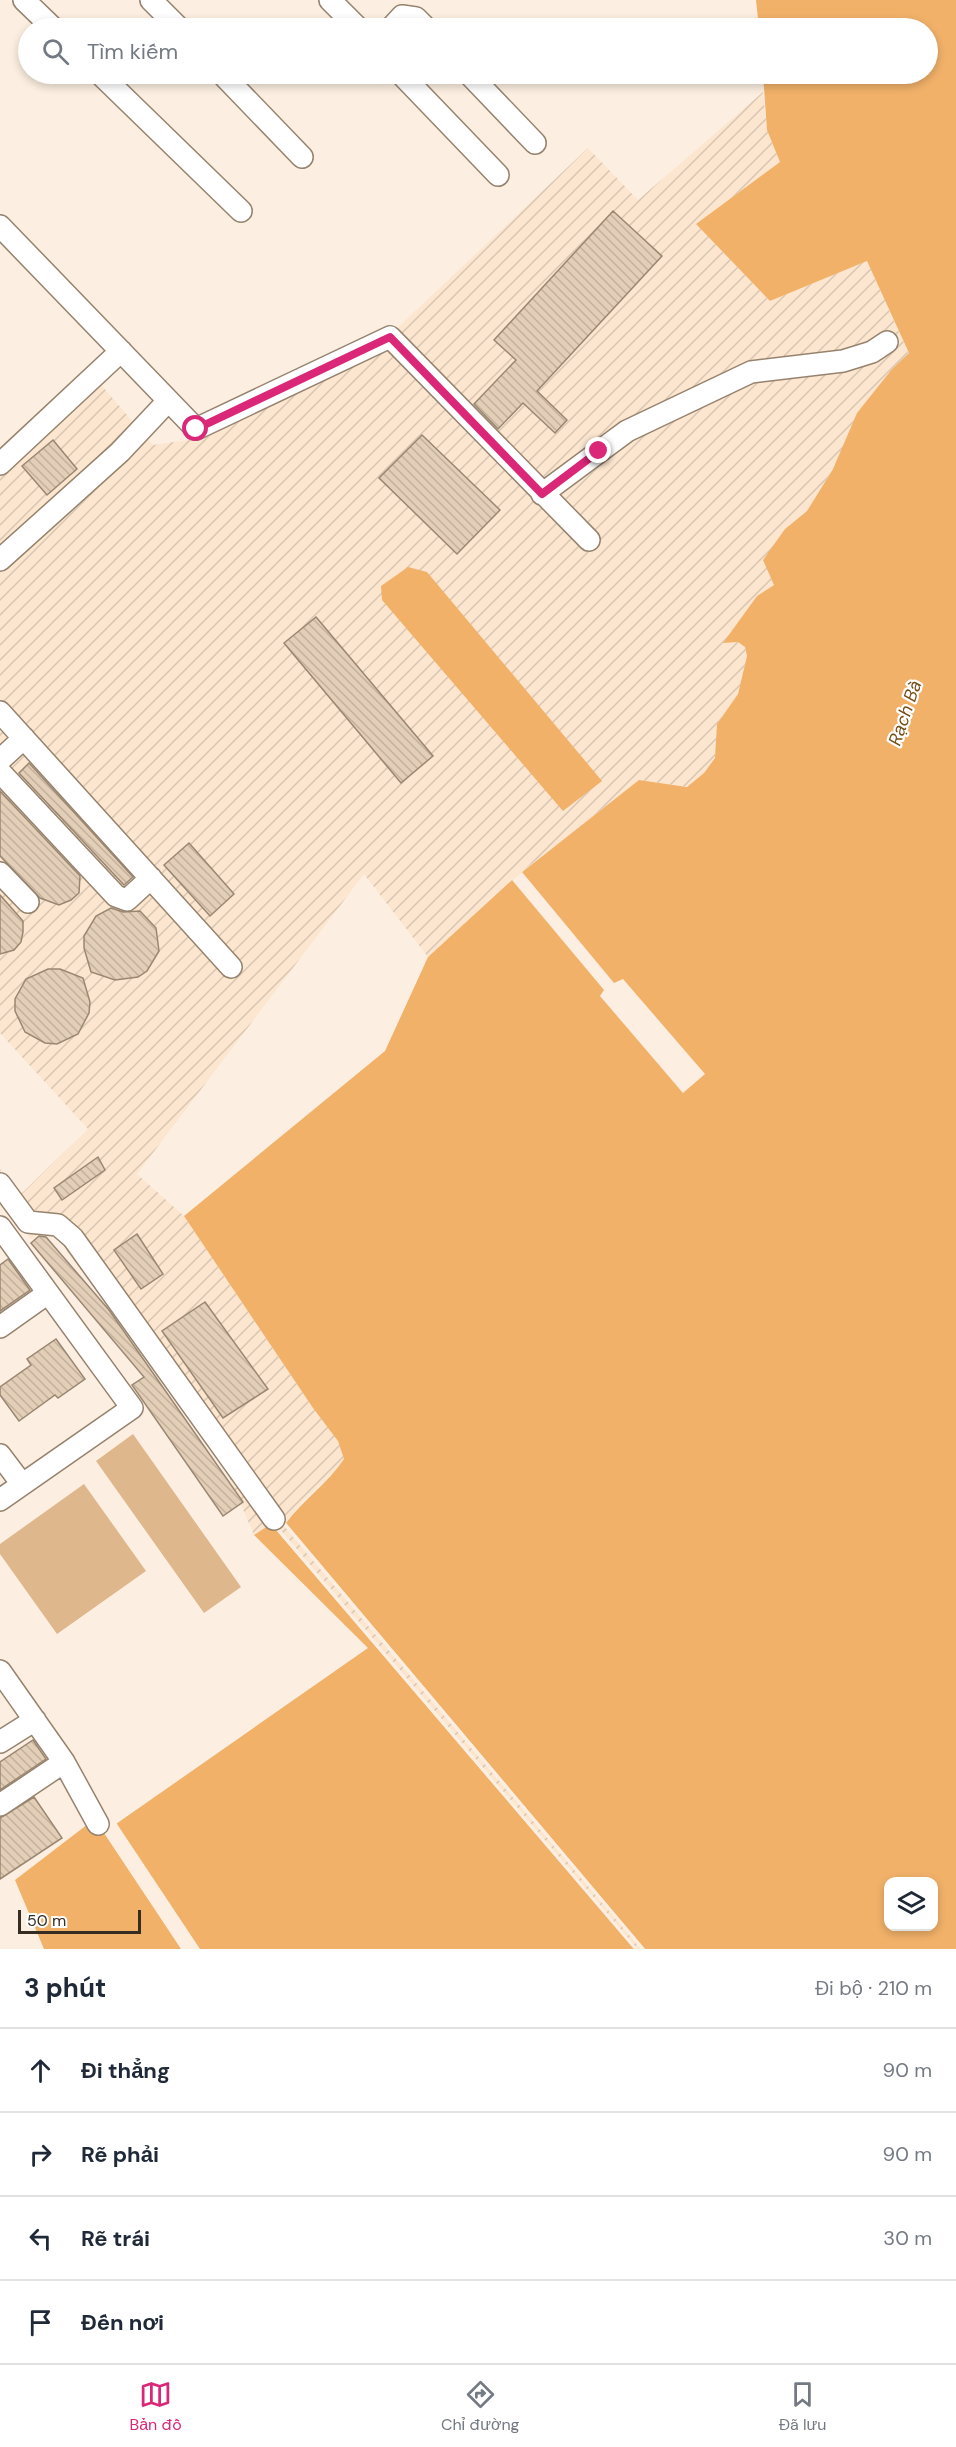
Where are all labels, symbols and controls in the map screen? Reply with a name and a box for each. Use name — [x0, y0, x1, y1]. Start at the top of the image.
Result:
search box — [18, 18, 938, 84]
icon: search — [39, 35, 72, 68]
text: Tìm kiếm — [87, 37, 178, 66]
route start — [182, 415, 208, 441]
route end — [585, 437, 611, 463]
water label: Rạch Bà — [883, 677, 927, 749]
map controls — [884, 1877, 938, 1931]
button: layers — [884, 1877, 938, 1931]
scale bar — [18, 1907, 141, 1934]
text: 50 m — [27, 1910, 66, 1931]
text: 3 phút — [24, 1971, 106, 2005]
text: Đi bộ · 210 m — [815, 1975, 932, 2001]
icon: ahead — [24, 2054, 57, 2087]
text: Đi thẳng — [81, 2056, 170, 2085]
text: 90 m — [883, 2057, 932, 2083]
icon: right — [24, 2138, 57, 2171]
text: Rẽ phải — [81, 2140, 159, 2169]
text: 90 m — [883, 2141, 932, 2167]
icon: left — [24, 2222, 57, 2255]
text: Rẽ trái — [81, 2224, 150, 2253]
text: 30 m — [883, 2225, 932, 2251]
icon: arrive — [24, 2306, 57, 2339]
text: Đến nơi — [81, 2308, 164, 2337]
tab: Bản đồ — [130, 2378, 182, 2435]
tab: Chỉ đường — [441, 2378, 520, 2435]
tab: Đã lưu — [779, 2378, 826, 2435]

